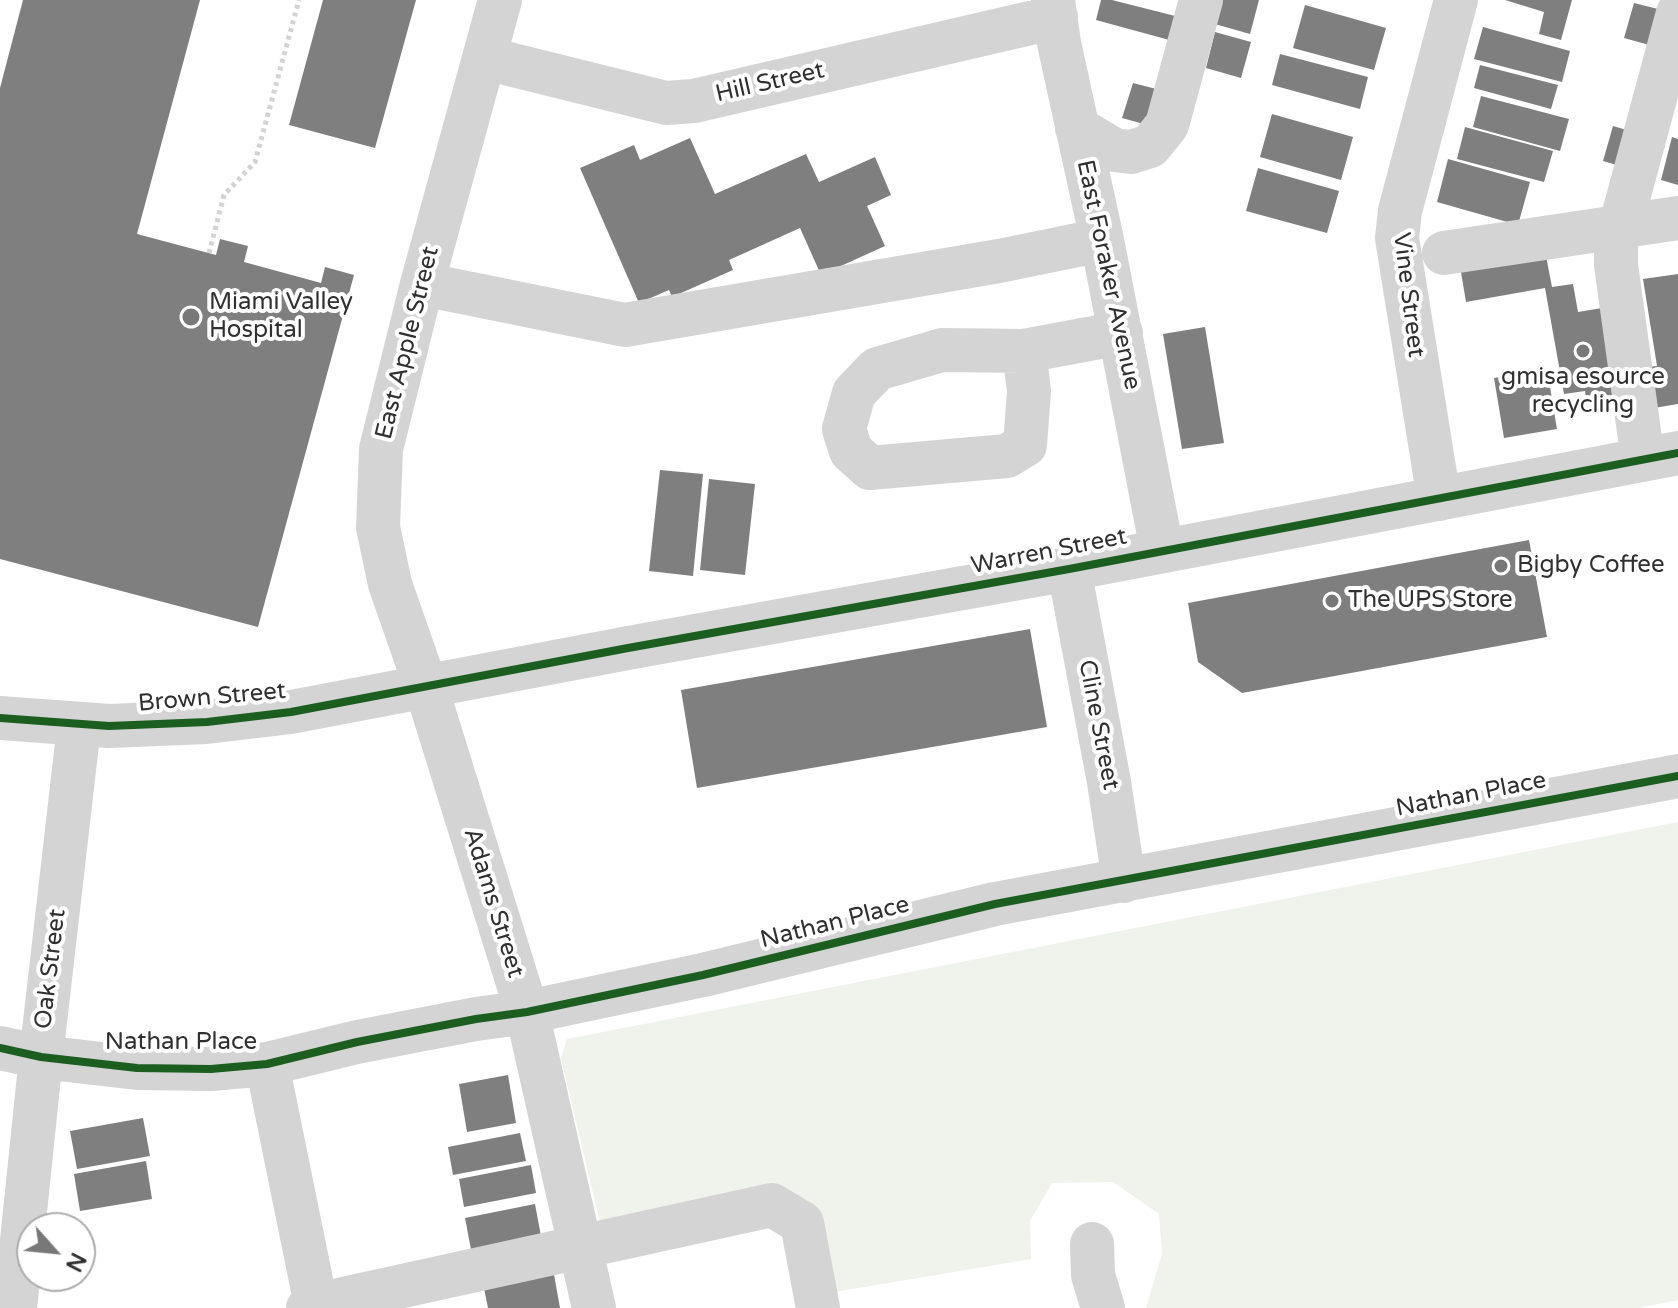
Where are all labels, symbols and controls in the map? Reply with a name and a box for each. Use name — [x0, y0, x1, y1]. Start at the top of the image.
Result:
street label: Hill Street — [713, 57, 827, 109]
street label: East Foraker Avenue — [1070, 157, 1146, 393]
street label: Vine Street — [1386, 231, 1430, 359]
street label: East Apple Street — [370, 244, 446, 442]
place label: Miami Valley Hospital — [209, 289, 353, 345]
marker: Miami Valley Hospital — [180, 306, 202, 328]
marker: gmisa esource recycling — [1574, 342, 1592, 360]
place label: gmisa esource recycling — [1501, 364, 1665, 420]
street label: Warren Street — [969, 523, 1129, 581]
place label: Bigby Coffee — [1517, 552, 1664, 580]
marker: Bigby Coffee — [1492, 557, 1510, 575]
place label: The UPS Store — [1348, 587, 1513, 615]
marker: The UPS Store — [1323, 592, 1341, 610]
street label: Cline Street — [1071, 658, 1125, 792]
street label: Brown Street — [137, 677, 287, 719]
street label: Nathan Place — [1393, 766, 1549, 824]
street label: Adams Street — [457, 825, 529, 981]
street label: Nathan Place — [758, 891, 912, 955]
street label: Oak Street — [29, 907, 73, 1031]
street label: Nathan Place — [105, 1029, 257, 1057]
north arrow — [16, 1212, 96, 1292]
text: N — [60, 1248, 91, 1276]

